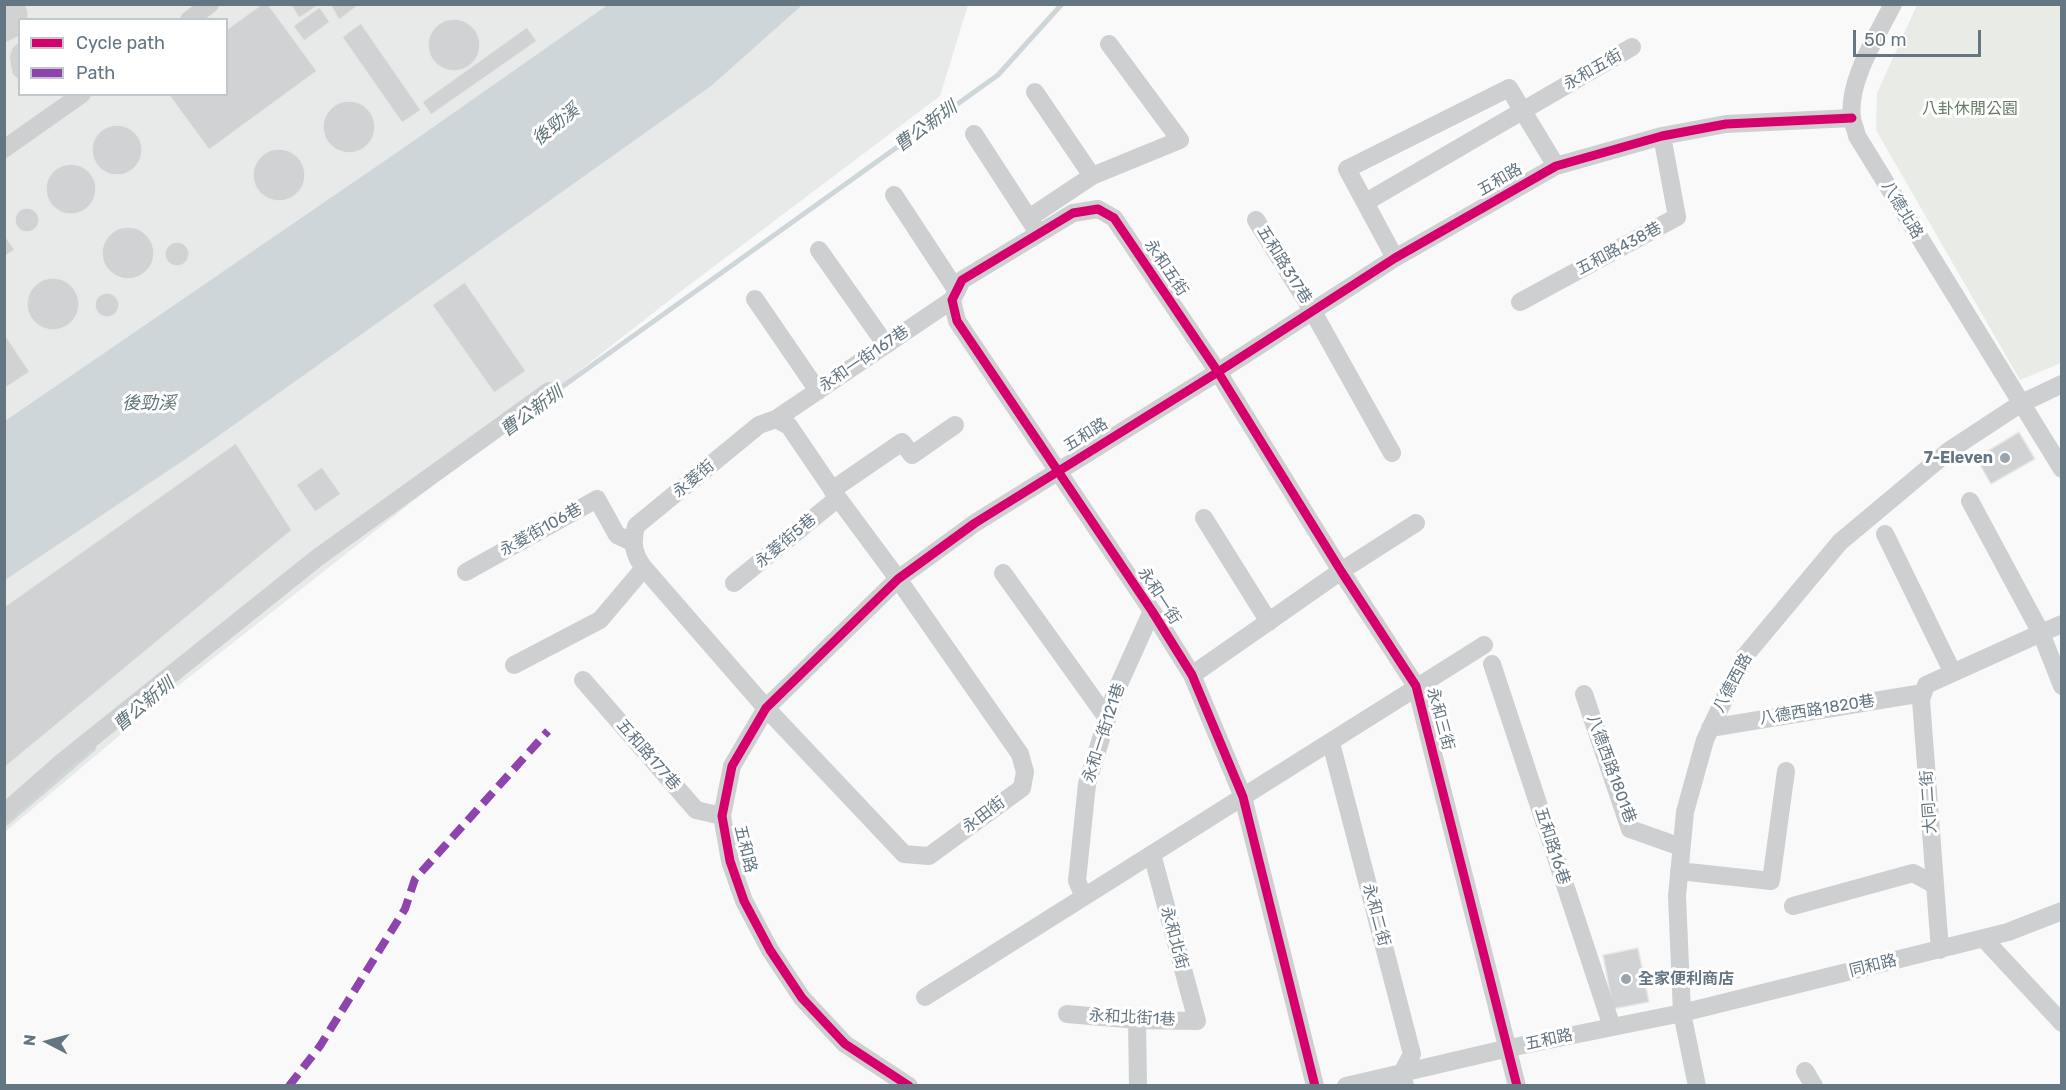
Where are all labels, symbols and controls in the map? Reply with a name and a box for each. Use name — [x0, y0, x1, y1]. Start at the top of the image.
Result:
legend — [18, 18, 228, 96]
scale bar — [1856, 18, 1984, 56]
text: 50 m — [1864, 29, 1907, 51]
text: Cycle path — [76, 32, 165, 54]
street label: 永和五街 — [1560, 46, 1626, 94]
text: Path — [76, 62, 115, 84]
water label: 曹公新圳 — [891, 97, 961, 157]
park label: 八卦休閒公園 — [1922, 99, 2018, 119]
water label: 後勁溪 — [528, 100, 584, 150]
street label: 五和路 — [1474, 160, 1526, 200]
street label: 八德北路 — [1877, 178, 1927, 242]
street label: 五和路438巷 — [1573, 219, 1665, 279]
street label: 五和路317巷 — [1252, 222, 1316, 308]
street label: 永和五街 — [1140, 236, 1192, 300]
street label: 永和一街167巷 — [815, 322, 913, 396]
water label: 曹公新圳 — [497, 382, 567, 442]
water label: 後勁溪 — [122, 393, 176, 415]
street label: 五和路 — [1061, 414, 1111, 456]
place label: 7-Eleven — [1924, 448, 1993, 468]
marker: 7-Eleven — [1998, 451, 2012, 465]
street label: 永菱街 — [669, 456, 719, 502]
street label: 永菱街106巷 — [497, 500, 585, 560]
street label: 永菱街5巷 — [752, 510, 820, 572]
street label: 永和一街 — [1134, 564, 1184, 628]
street label: 八德西路 — [1710, 650, 1756, 716]
water label: 曹公新圳 — [109, 674, 179, 736]
street label: 永和一街121巷 — [1079, 681, 1129, 785]
street label: 永和三街 — [1422, 686, 1458, 752]
street label: 八德西路1820巷 — [1758, 691, 1876, 729]
street label: 八德西路1801巷 — [1582, 712, 1640, 826]
street label: 五和路177巷 — [612, 716, 684, 794]
street label: 大同二街 — [1917, 769, 1941, 835]
street label: 永田街 — [959, 793, 1009, 837]
street label: 五和路16巷 — [1530, 805, 1574, 887]
street label: 五和路 — [730, 823, 760, 875]
street label: 永和二街 — [1358, 882, 1394, 948]
street label: 永和北街 — [1156, 905, 1192, 971]
street label: 同和路 — [1847, 951, 1899, 981]
place label: 全家便利商店 — [1638, 969, 1734, 989]
marker: 全家便利商店 — [1619, 972, 1633, 986]
street label: 永和北街1巷 — [1088, 1006, 1176, 1030]
north arrow — [18, 1012, 78, 1072]
street label: 五和路 — [1524, 1026, 1574, 1054]
text: N — [20, 1033, 40, 1047]

